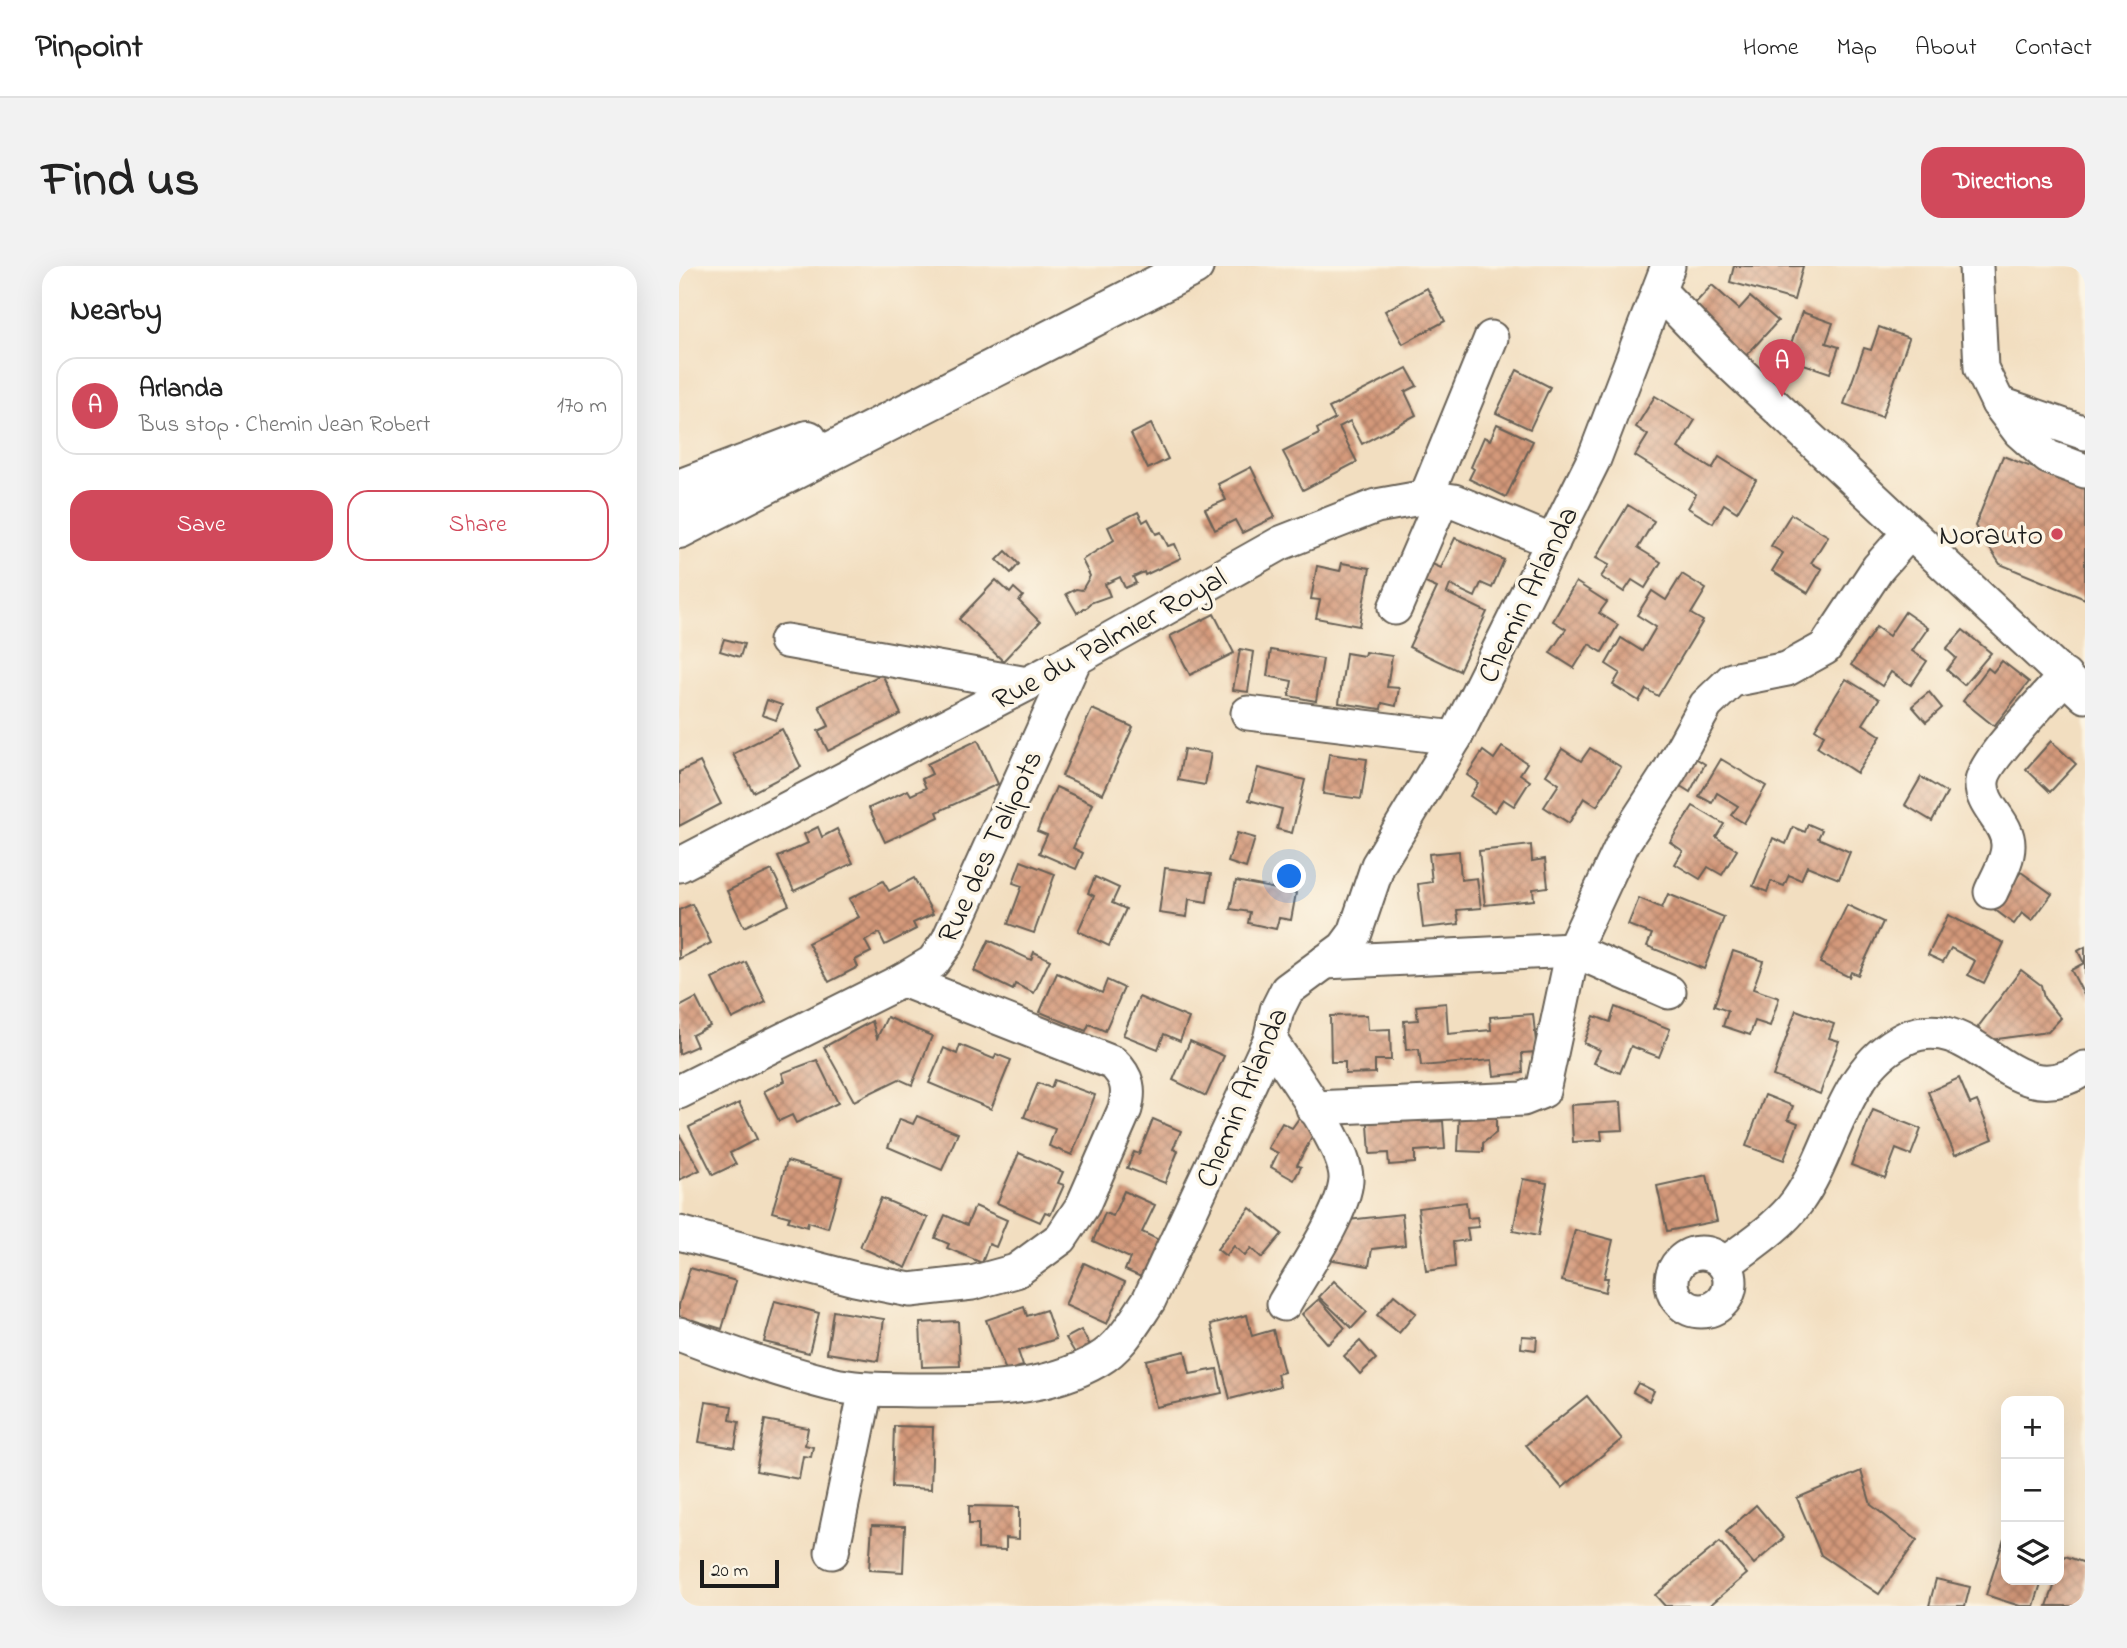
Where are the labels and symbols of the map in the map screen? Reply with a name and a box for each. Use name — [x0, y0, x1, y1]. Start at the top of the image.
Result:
pin: A — [1759, 339, 1805, 397]
street label: Chemin Arlanda — [1468, 499, 1592, 691]
place label: Norauto — [1939, 515, 2043, 559]
marker: Norauto — [2049, 526, 2065, 542]
street label: Rue du Palmier Royal — [985, 558, 1236, 723]
street label: Rue des Talipots — [928, 743, 1056, 951]
your location — [1272, 859, 1306, 893]
street label: Chemin Arlanda — [1186, 1001, 1302, 1195]
scale bar — [700, 1557, 779, 1589]

